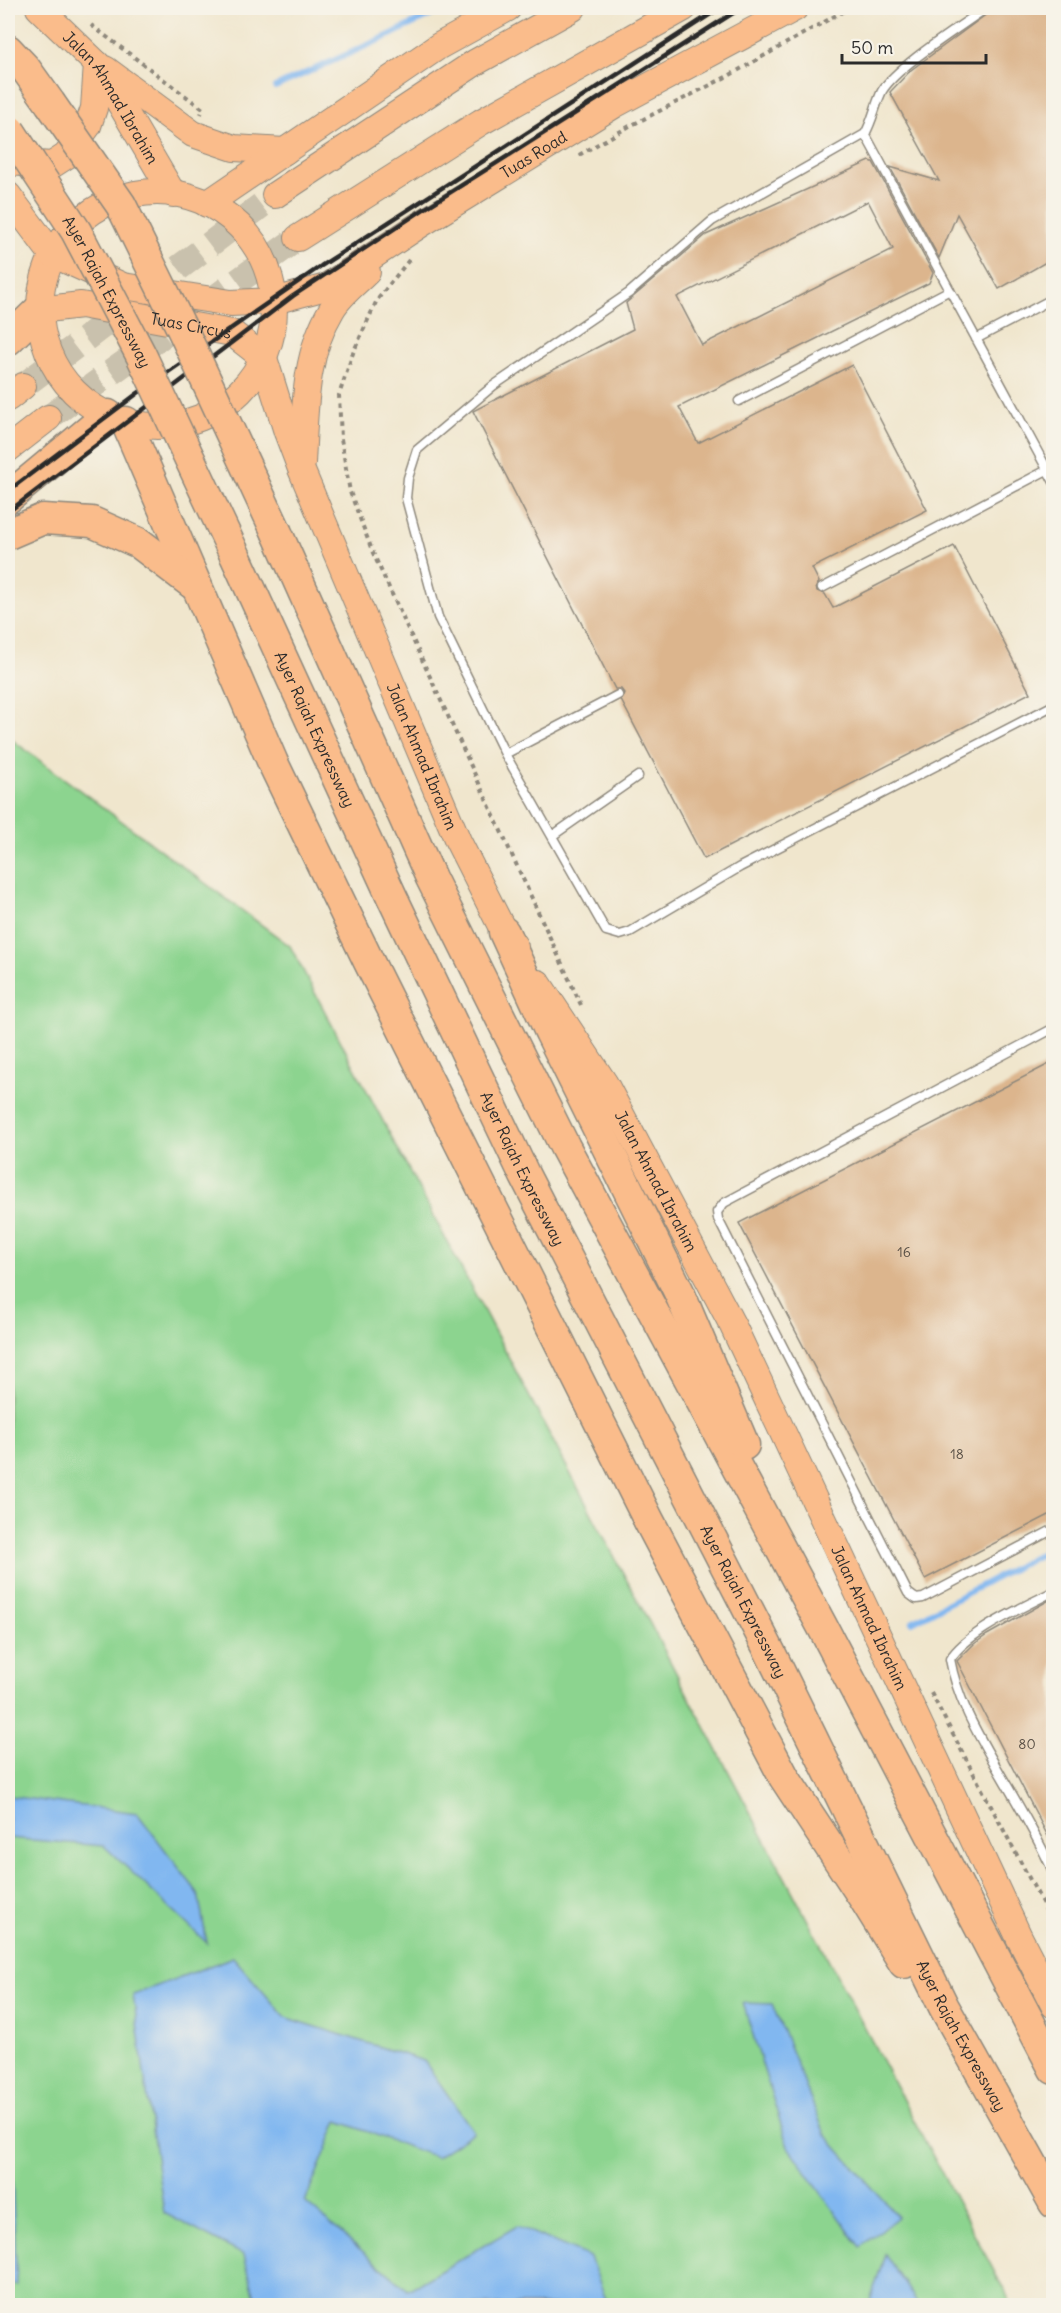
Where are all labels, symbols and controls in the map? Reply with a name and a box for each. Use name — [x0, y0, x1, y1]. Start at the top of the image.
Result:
street label: Jalan Ahmad Ibrahim — [59, 27, 163, 167]
scale bar — [842, 27, 986, 65]
text: 50 m — [851, 36, 893, 59]
street label: Tuas Road — [497, 127, 570, 183]
street label: Ayer Rajah Expressway — [58, 212, 156, 371]
street label: Tuas Circus — [149, 308, 233, 343]
street label: Ayer Rajah Expressway — [270, 648, 359, 811]
street label: Jalan Ahmad Ibrahim — [383, 680, 462, 833]
street label: Ayer Rajah Expressway — [476, 1088, 569, 1249]
street label: Jalan Ahmad Ibrahim — [611, 1107, 702, 1255]
house number: 16 — [897, 1243, 911, 1261]
house number: 18 — [950, 1445, 964, 1463]
street label: Ayer Rajah Expressway — [696, 1521, 791, 1681]
street label: Jalan Ahmad Ibrahim — [827, 1542, 912, 1693]
house number: 80 — [1018, 1735, 1036, 1753]
street label: Ayer Rajah Expressway — [913, 1957, 1011, 2115]

